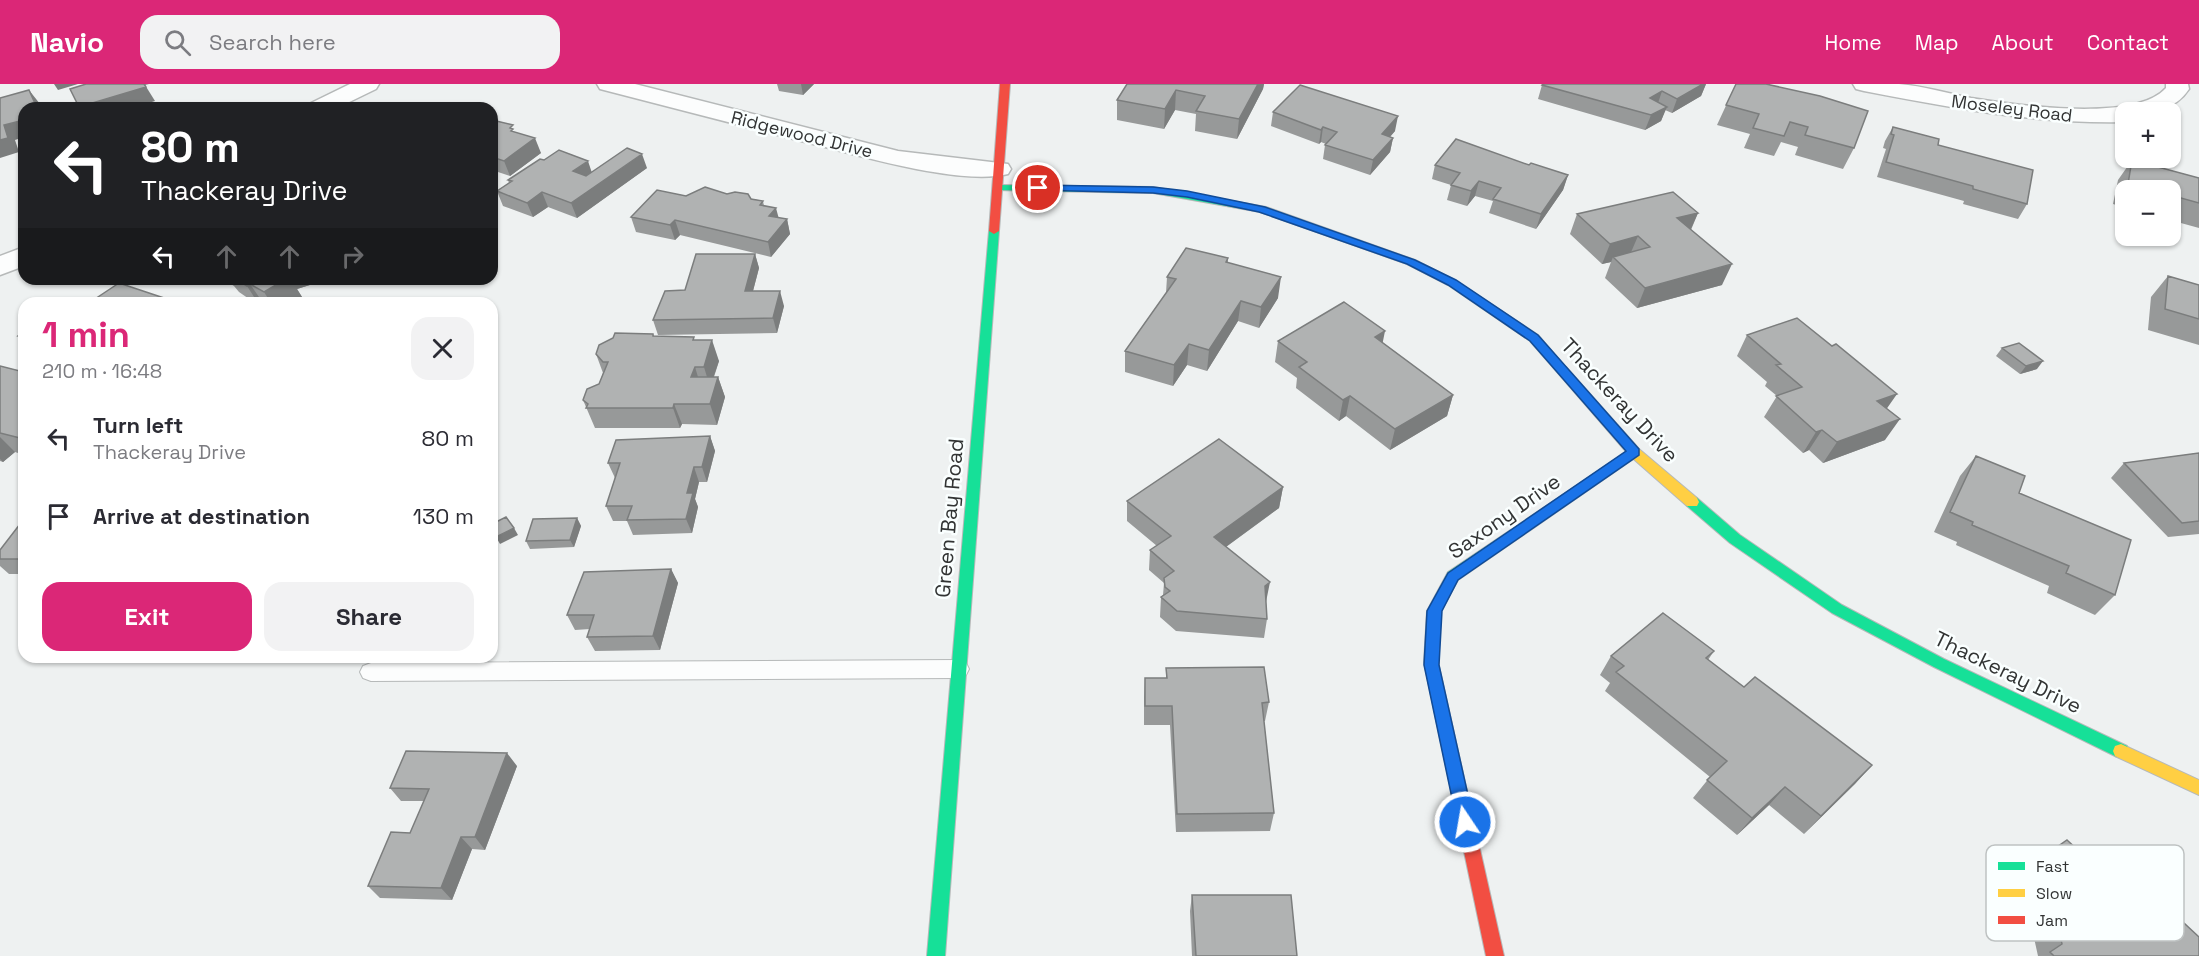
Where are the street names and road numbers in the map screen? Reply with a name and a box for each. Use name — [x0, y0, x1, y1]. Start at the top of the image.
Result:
street label: Moseley Road — [1950, 89, 2074, 127]
street label: Ridgewood Drive — [729, 105, 875, 163]
street label: Thackeray Drive — [1555, 332, 1685, 468]
street label: Green Bay Road — [929, 437, 969, 599]
street label: Saxony Drive — [1443, 467, 1565, 565]
street label: Thackeray Drive — [1930, 625, 2086, 719]

